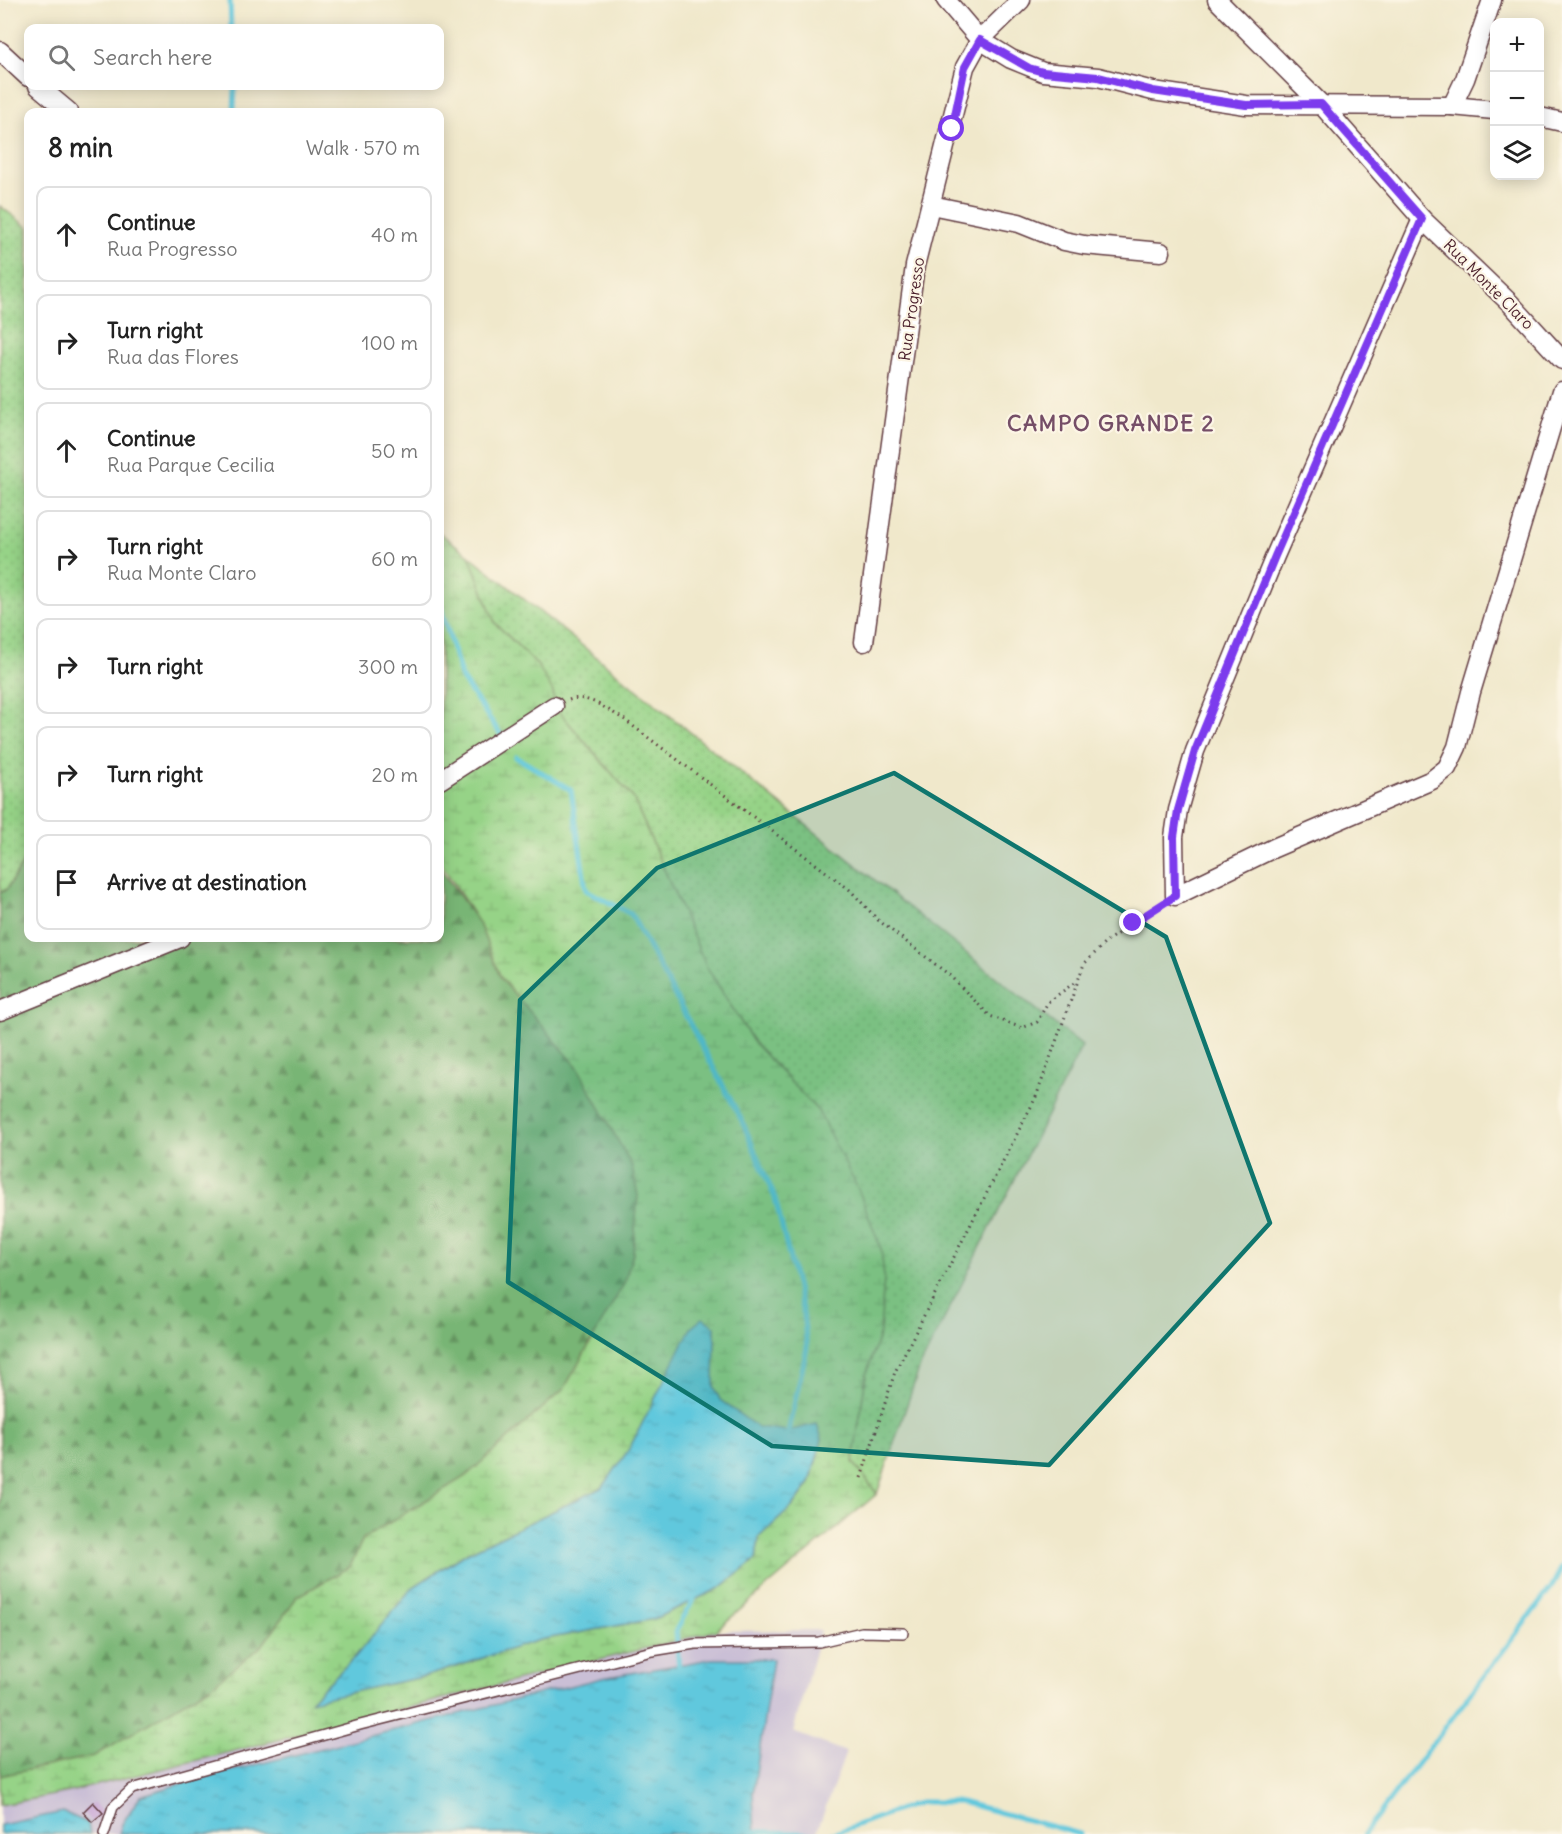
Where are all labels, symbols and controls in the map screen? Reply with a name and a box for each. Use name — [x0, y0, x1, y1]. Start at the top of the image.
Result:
map controls — [1490, 18, 1544, 180]
button: + — [1490, 18, 1544, 72]
search box — [24, 24, 444, 90]
icon: search — [45, 41, 78, 74]
text: Search here — [93, 43, 212, 71]
button: − — [1490, 72, 1544, 126]
route start — [938, 115, 964, 141]
button: layers — [1490, 126, 1544, 180]
text: 8 min — [48, 131, 113, 164]
text: Walk · 570 m — [306, 135, 420, 160]
text: Continue — [107, 208, 196, 236]
icon: ahead — [50, 218, 83, 251]
text: 40 m — [371, 222, 418, 247]
street label: Rua Monte Claro — [1440, 235, 1538, 333]
text: Rua Progresso — [107, 236, 238, 261]
street label: Rua Progresso — [894, 256, 928, 362]
text: Turn right — [107, 316, 203, 344]
icon: right — [50, 326, 83, 359]
text: 100 m — [361, 330, 418, 355]
text: Rua das Flores — [107, 344, 239, 369]
district label: CAMPO GRANDE 2 — [1007, 409, 1215, 437]
text: Continue — [107, 424, 196, 452]
icon: ahead — [50, 434, 83, 467]
text: 50 m — [371, 438, 418, 463]
text: Rua Parque Cecilia — [107, 452, 275, 477]
text: Turn right — [107, 532, 203, 560]
icon: right — [50, 542, 83, 575]
text: 60 m — [371, 546, 418, 571]
text: Rua Monte Claro — [107, 560, 256, 585]
icon: right — [50, 650, 83, 683]
text: Turn right — [107, 652, 203, 680]
text: 300 m — [358, 654, 418, 679]
icon: right — [50, 758, 83, 791]
text: Turn right — [107, 760, 203, 788]
text: 20 m — [372, 762, 418, 787]
icon: arrive — [50, 866, 83, 899]
text: Arrive at destination — [107, 868, 307, 896]
route end — [1119, 909, 1145, 935]

